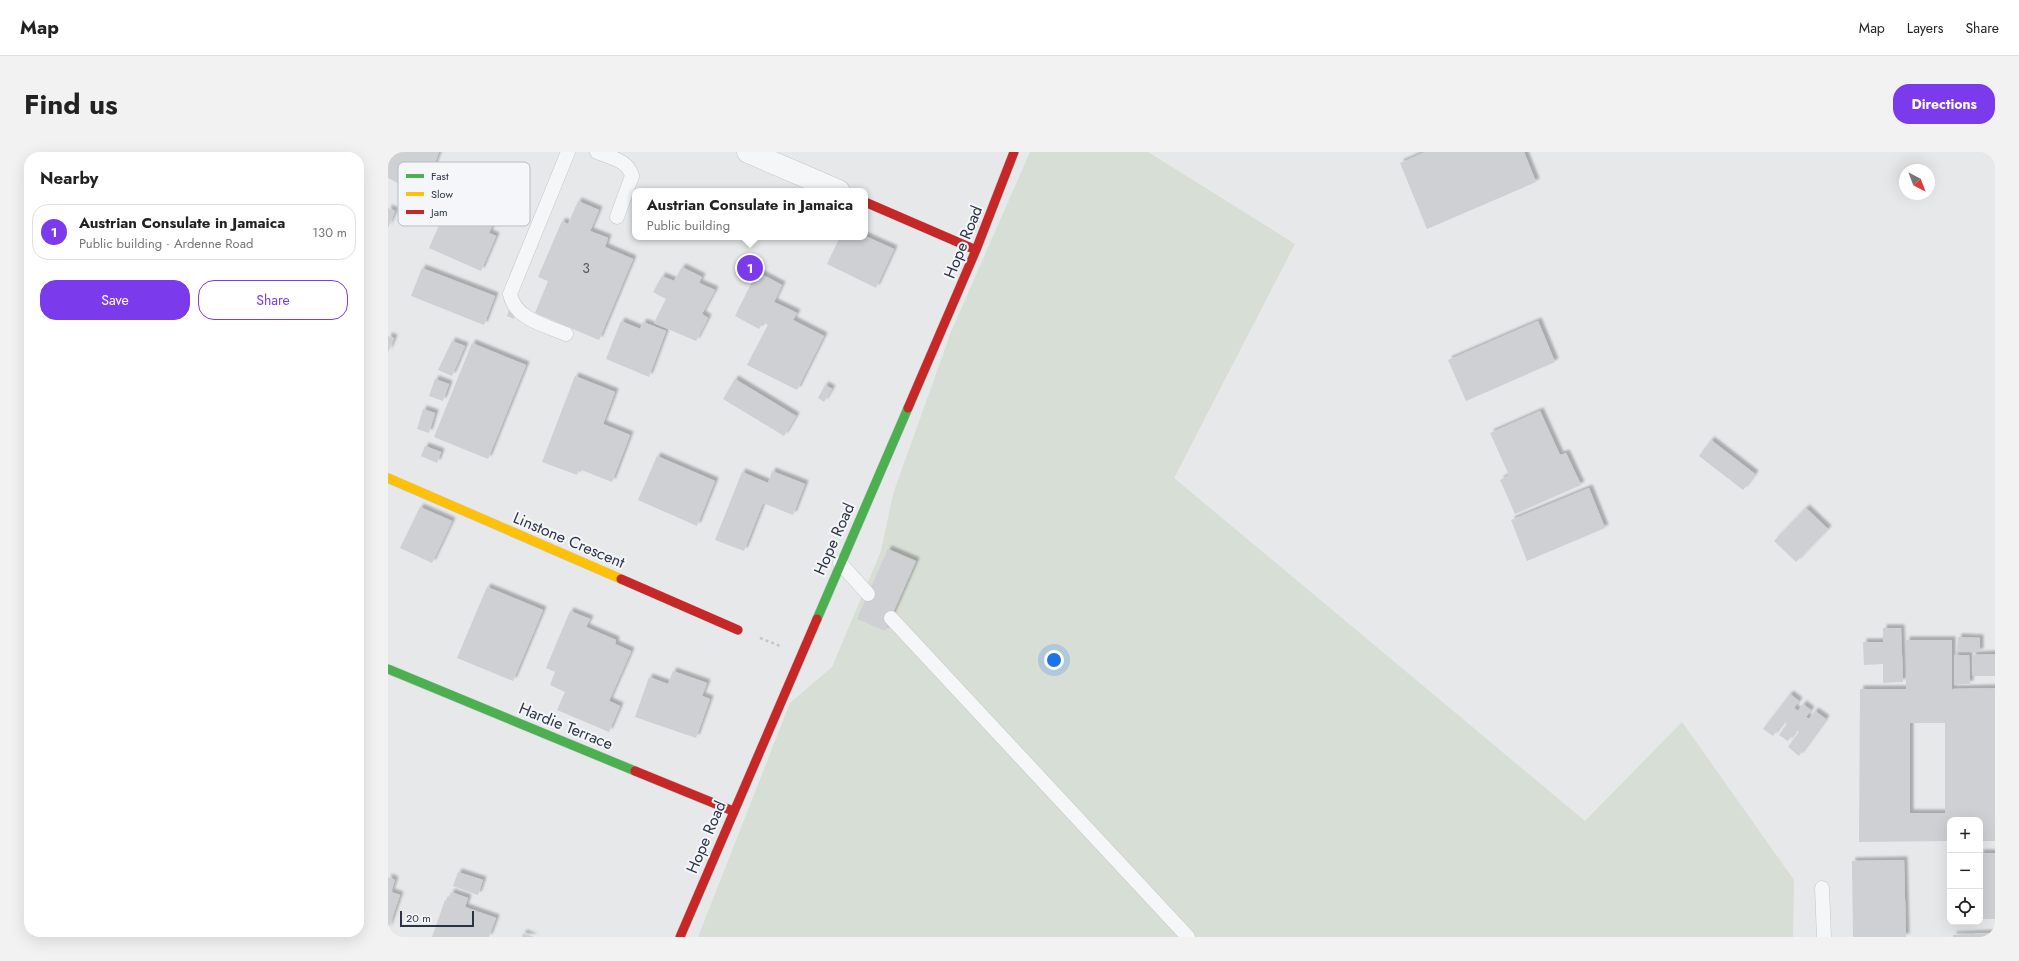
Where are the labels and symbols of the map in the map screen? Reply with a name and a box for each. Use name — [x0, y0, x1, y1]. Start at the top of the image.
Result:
legend — [398, 162, 530, 226]
north arrow — [1899, 164, 1935, 200]
text: Fast — [431, 168, 449, 184]
text: Slow — [431, 186, 453, 202]
street label: Hope Road — [938, 202, 988, 282]
text: Jam — [429, 204, 448, 220]
pin: 1 — [737, 253, 763, 283]
house number: 3 — [582, 258, 590, 278]
street label: Hope Road — [808, 499, 860, 579]
street label: Linstone Crescent — [510, 506, 629, 574]
your location — [1044, 650, 1064, 670]
street label: Hardie Terrace — [516, 697, 616, 755]
street label: Hope Road — [680, 797, 732, 877]
scale bar — [400, 909, 474, 928]

